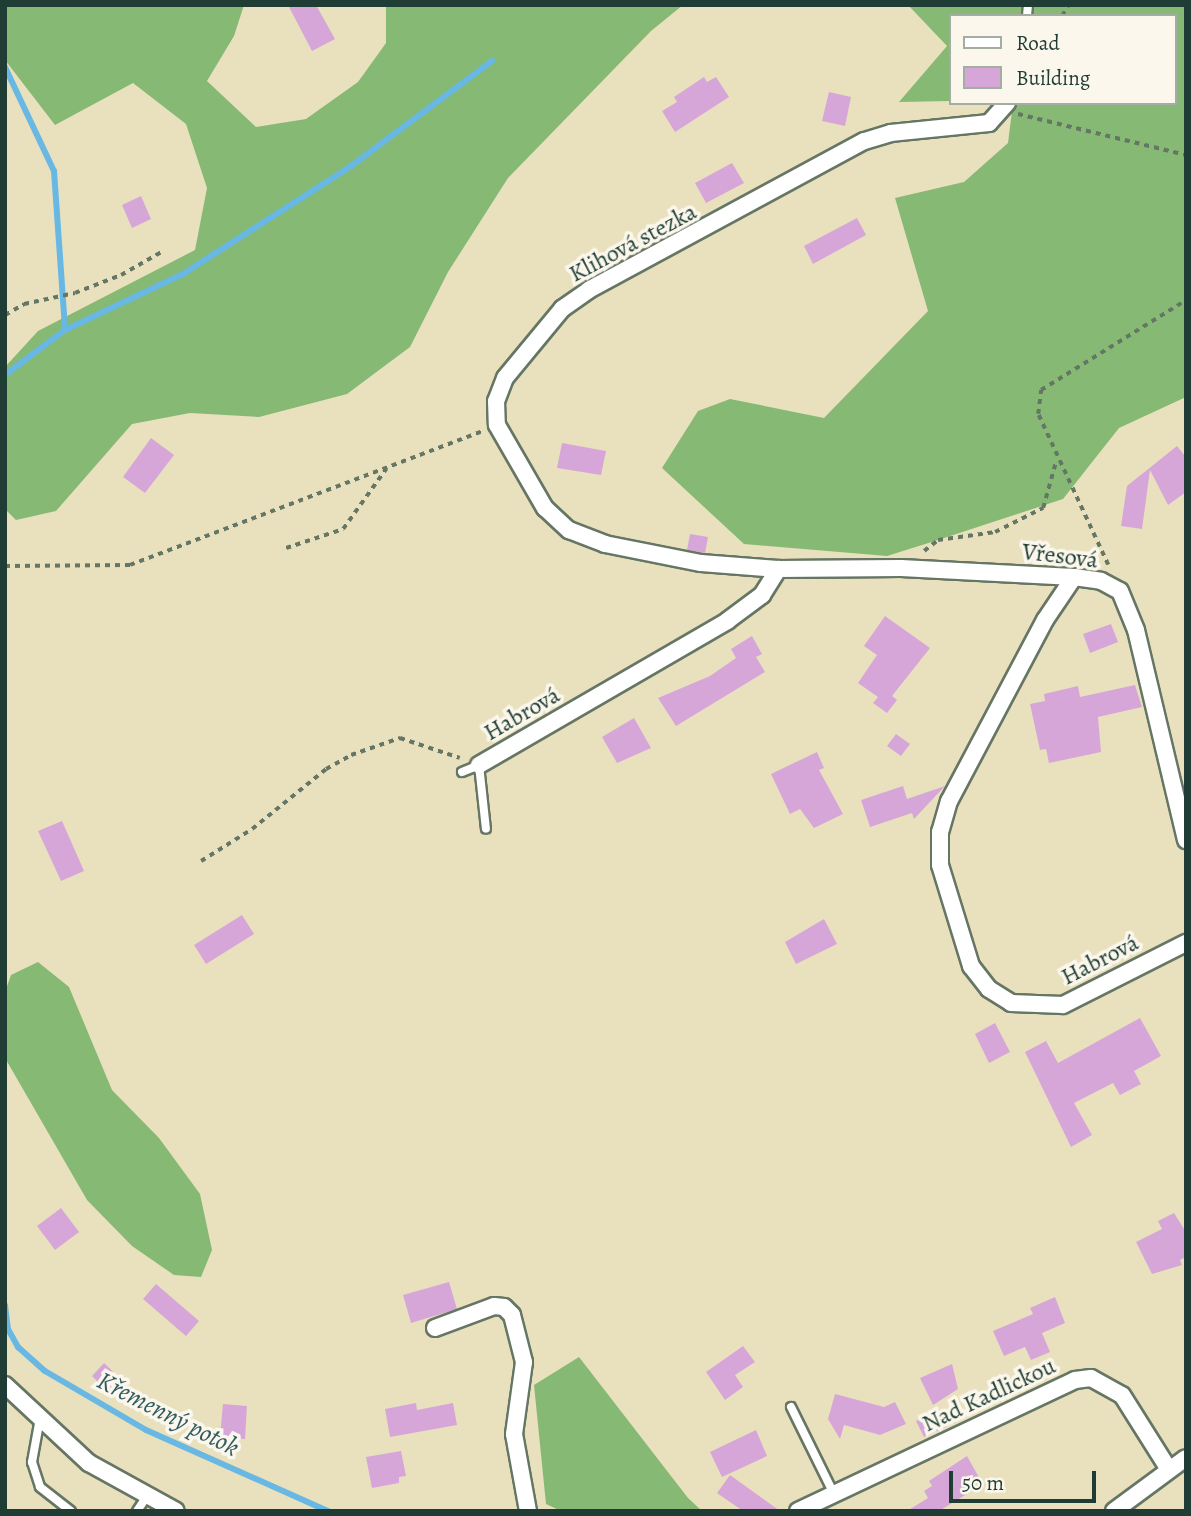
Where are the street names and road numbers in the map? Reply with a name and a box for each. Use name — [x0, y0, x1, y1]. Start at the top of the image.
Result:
street label: Klihová stezka — [564, 197, 702, 289]
street label: Vřesová — [1020, 537, 1100, 575]
street label: Habrová — [479, 681, 565, 747]
street label: Habrová — [1056, 928, 1144, 992]
street label: Nad Kadlickou — [918, 1352, 1060, 1438]

